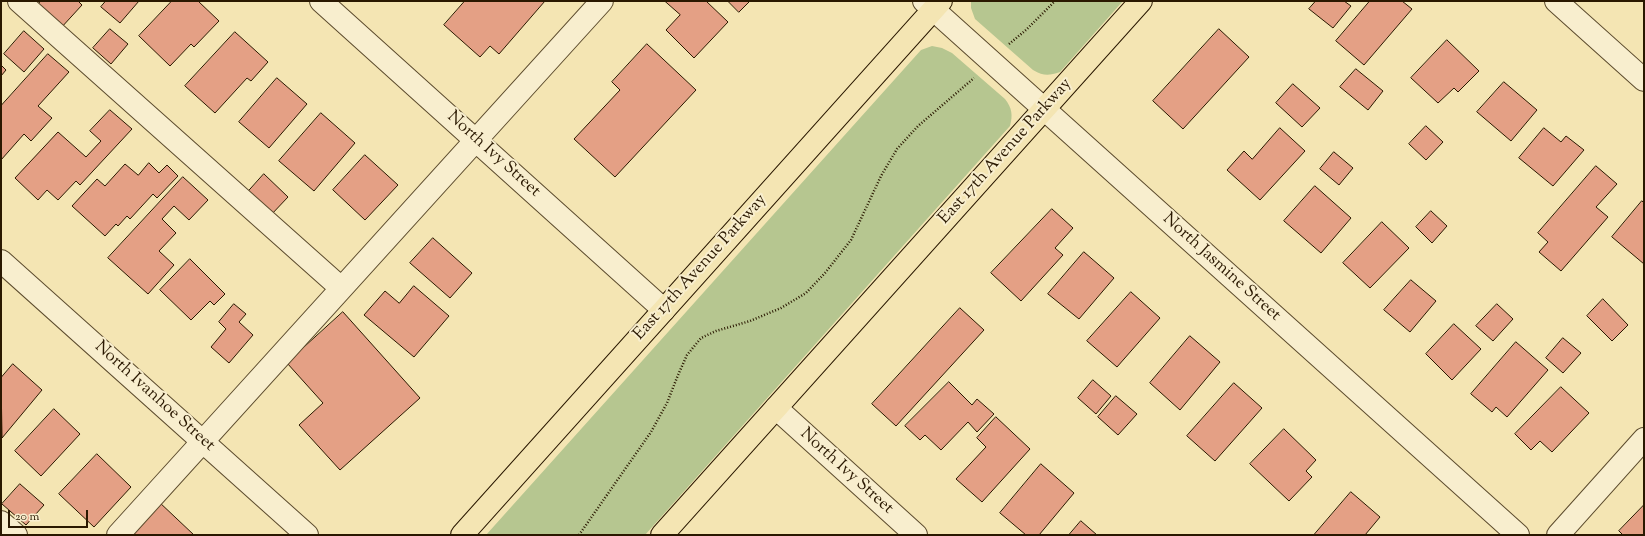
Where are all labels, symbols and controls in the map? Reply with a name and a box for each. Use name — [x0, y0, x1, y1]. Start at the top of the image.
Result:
street label: East 17th Avenue Parkway — [935, 75, 1077, 229]
street label: North Ivy Street — [442, 108, 544, 202]
street label: East 17th Avenue Parkway — [630, 191, 772, 345]
street label: North Jasmine Street — [1158, 210, 1284, 326]
street label: North Ivanhoe Street — [89, 337, 219, 457]
street label: North Ivy Street — [795, 425, 897, 519]
scale bar — [10, 502, 90, 528]
text: 20 m — [15, 508, 39, 526]

